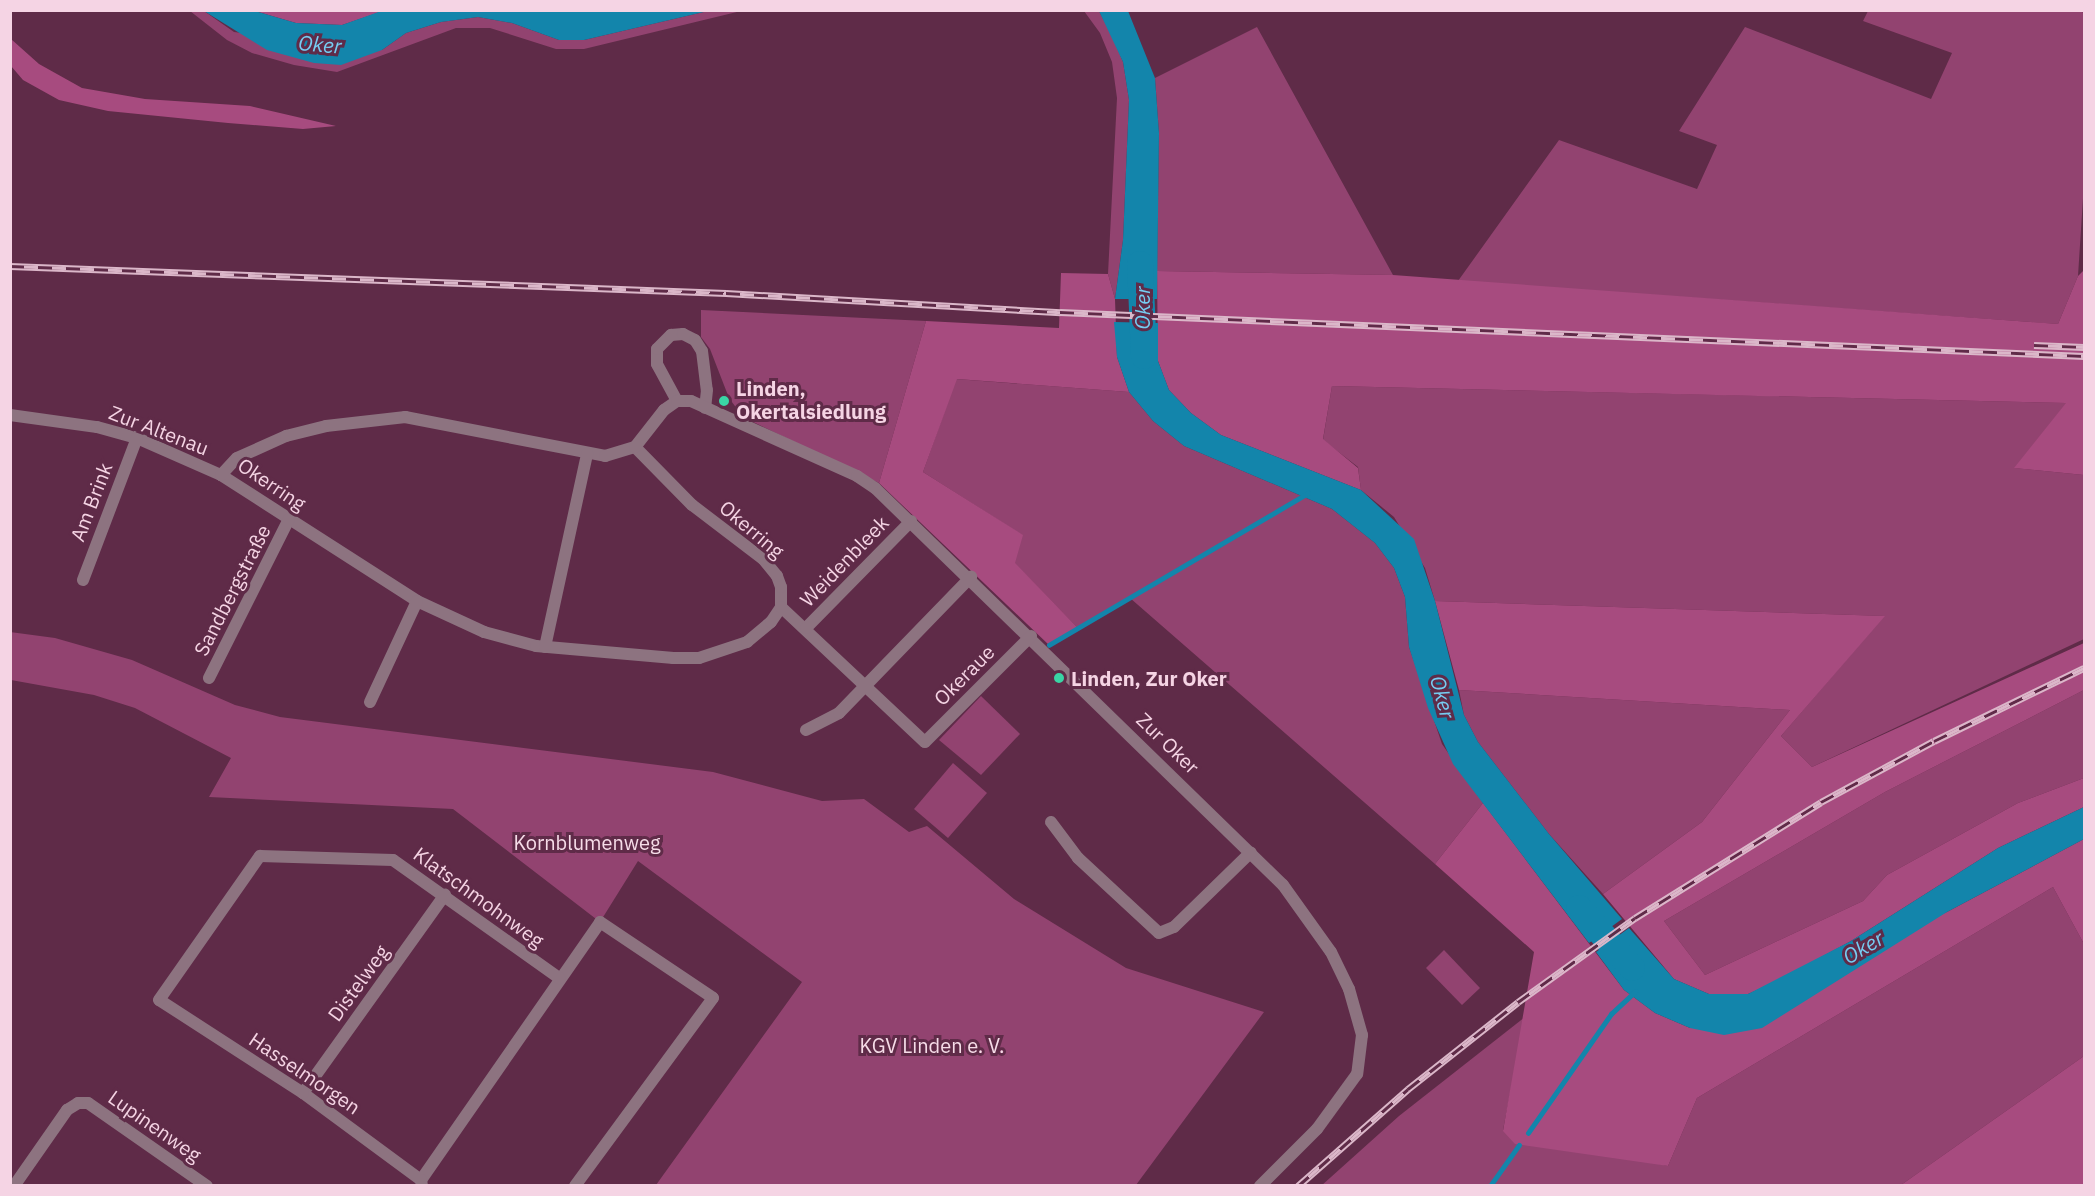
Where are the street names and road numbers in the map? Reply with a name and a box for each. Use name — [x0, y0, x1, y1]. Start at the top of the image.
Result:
street label: Zur Altenau — [106, 400, 212, 460]
street label: Okerring — [233, 453, 311, 515]
street label: Am Brink — [65, 459, 117, 545]
street label: Okerring — [715, 495, 789, 563]
street label: Weidenbleek — [795, 511, 893, 611]
street label: Sandbergstraße — [189, 521, 275, 659]
street label: Okeraue — [929, 640, 999, 710]
street label: Zur Oker — [1132, 707, 1204, 779]
street label: Klatschmohnweg — [409, 842, 549, 952]
street label: Distelweg — [322, 940, 394, 1026]
street label: Hasselmorgen — [245, 1027, 365, 1119]
street label: Lupinenweg — [104, 1085, 206, 1167]

